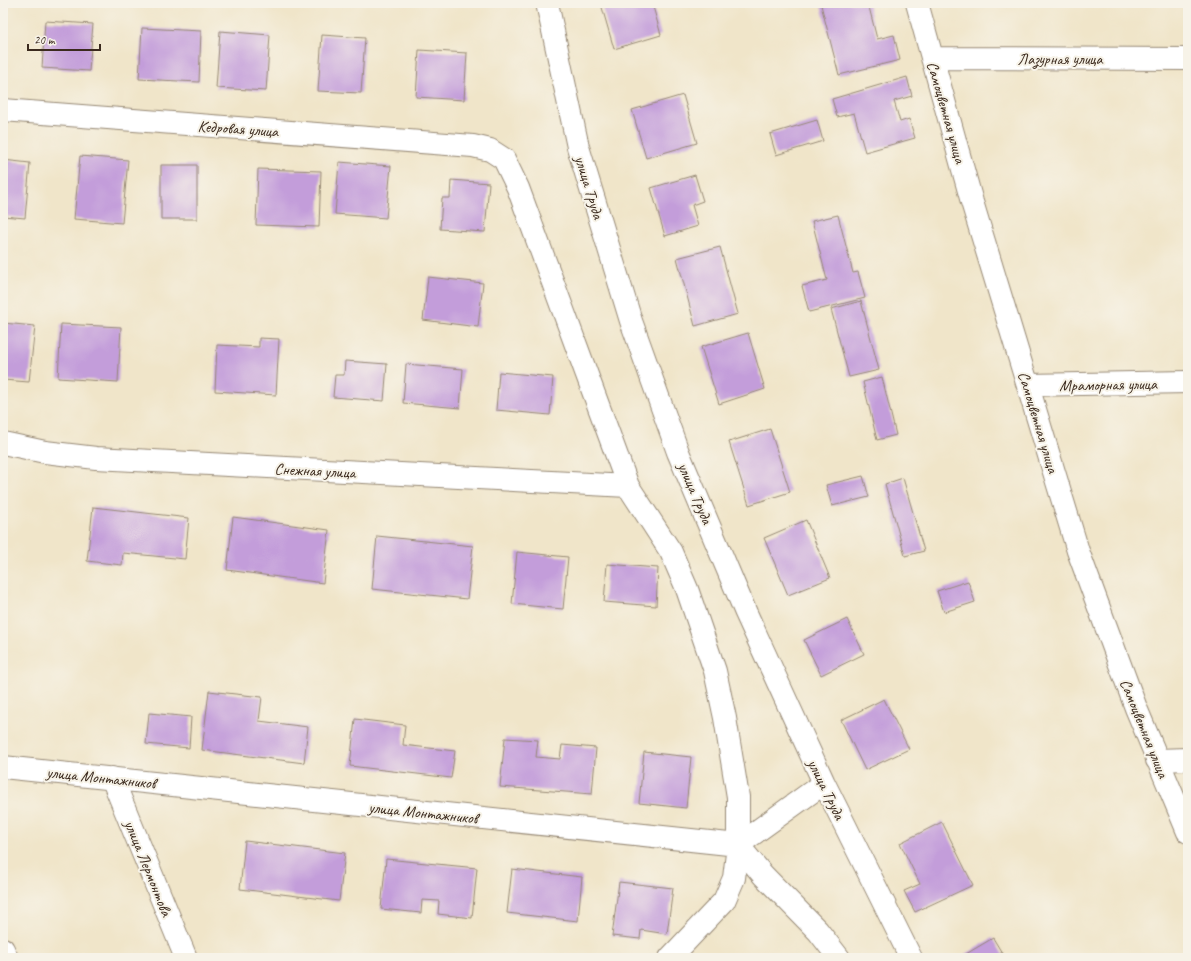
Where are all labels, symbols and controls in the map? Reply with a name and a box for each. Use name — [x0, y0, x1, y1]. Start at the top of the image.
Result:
scale bar — [28, 26, 100, 52]
text: 20 m — [34, 32, 56, 48]
street label: Лазурная улица — [1018, 49, 1103, 69]
street label: Самоцветная улица — [922, 59, 971, 167]
street label: Кедровая улица — [197, 116, 280, 142]
street label: улица Труда — [570, 152, 609, 223]
street label: Самоцветная улица — [1013, 369, 1063, 477]
street label: Мраморная улица — [1059, 374, 1158, 396]
street label: Снежная улица — [274, 459, 357, 483]
street label: улица Труда — [673, 459, 718, 529]
street label: Самоцветная улица — [1115, 676, 1174, 782]
street label: улица Труда — [802, 755, 850, 824]
street label: улица Монтажников — [44, 762, 160, 794]
street label: улица Монтажников — [366, 797, 482, 829]
street label: улица Лермонтова — [119, 816, 177, 920]

